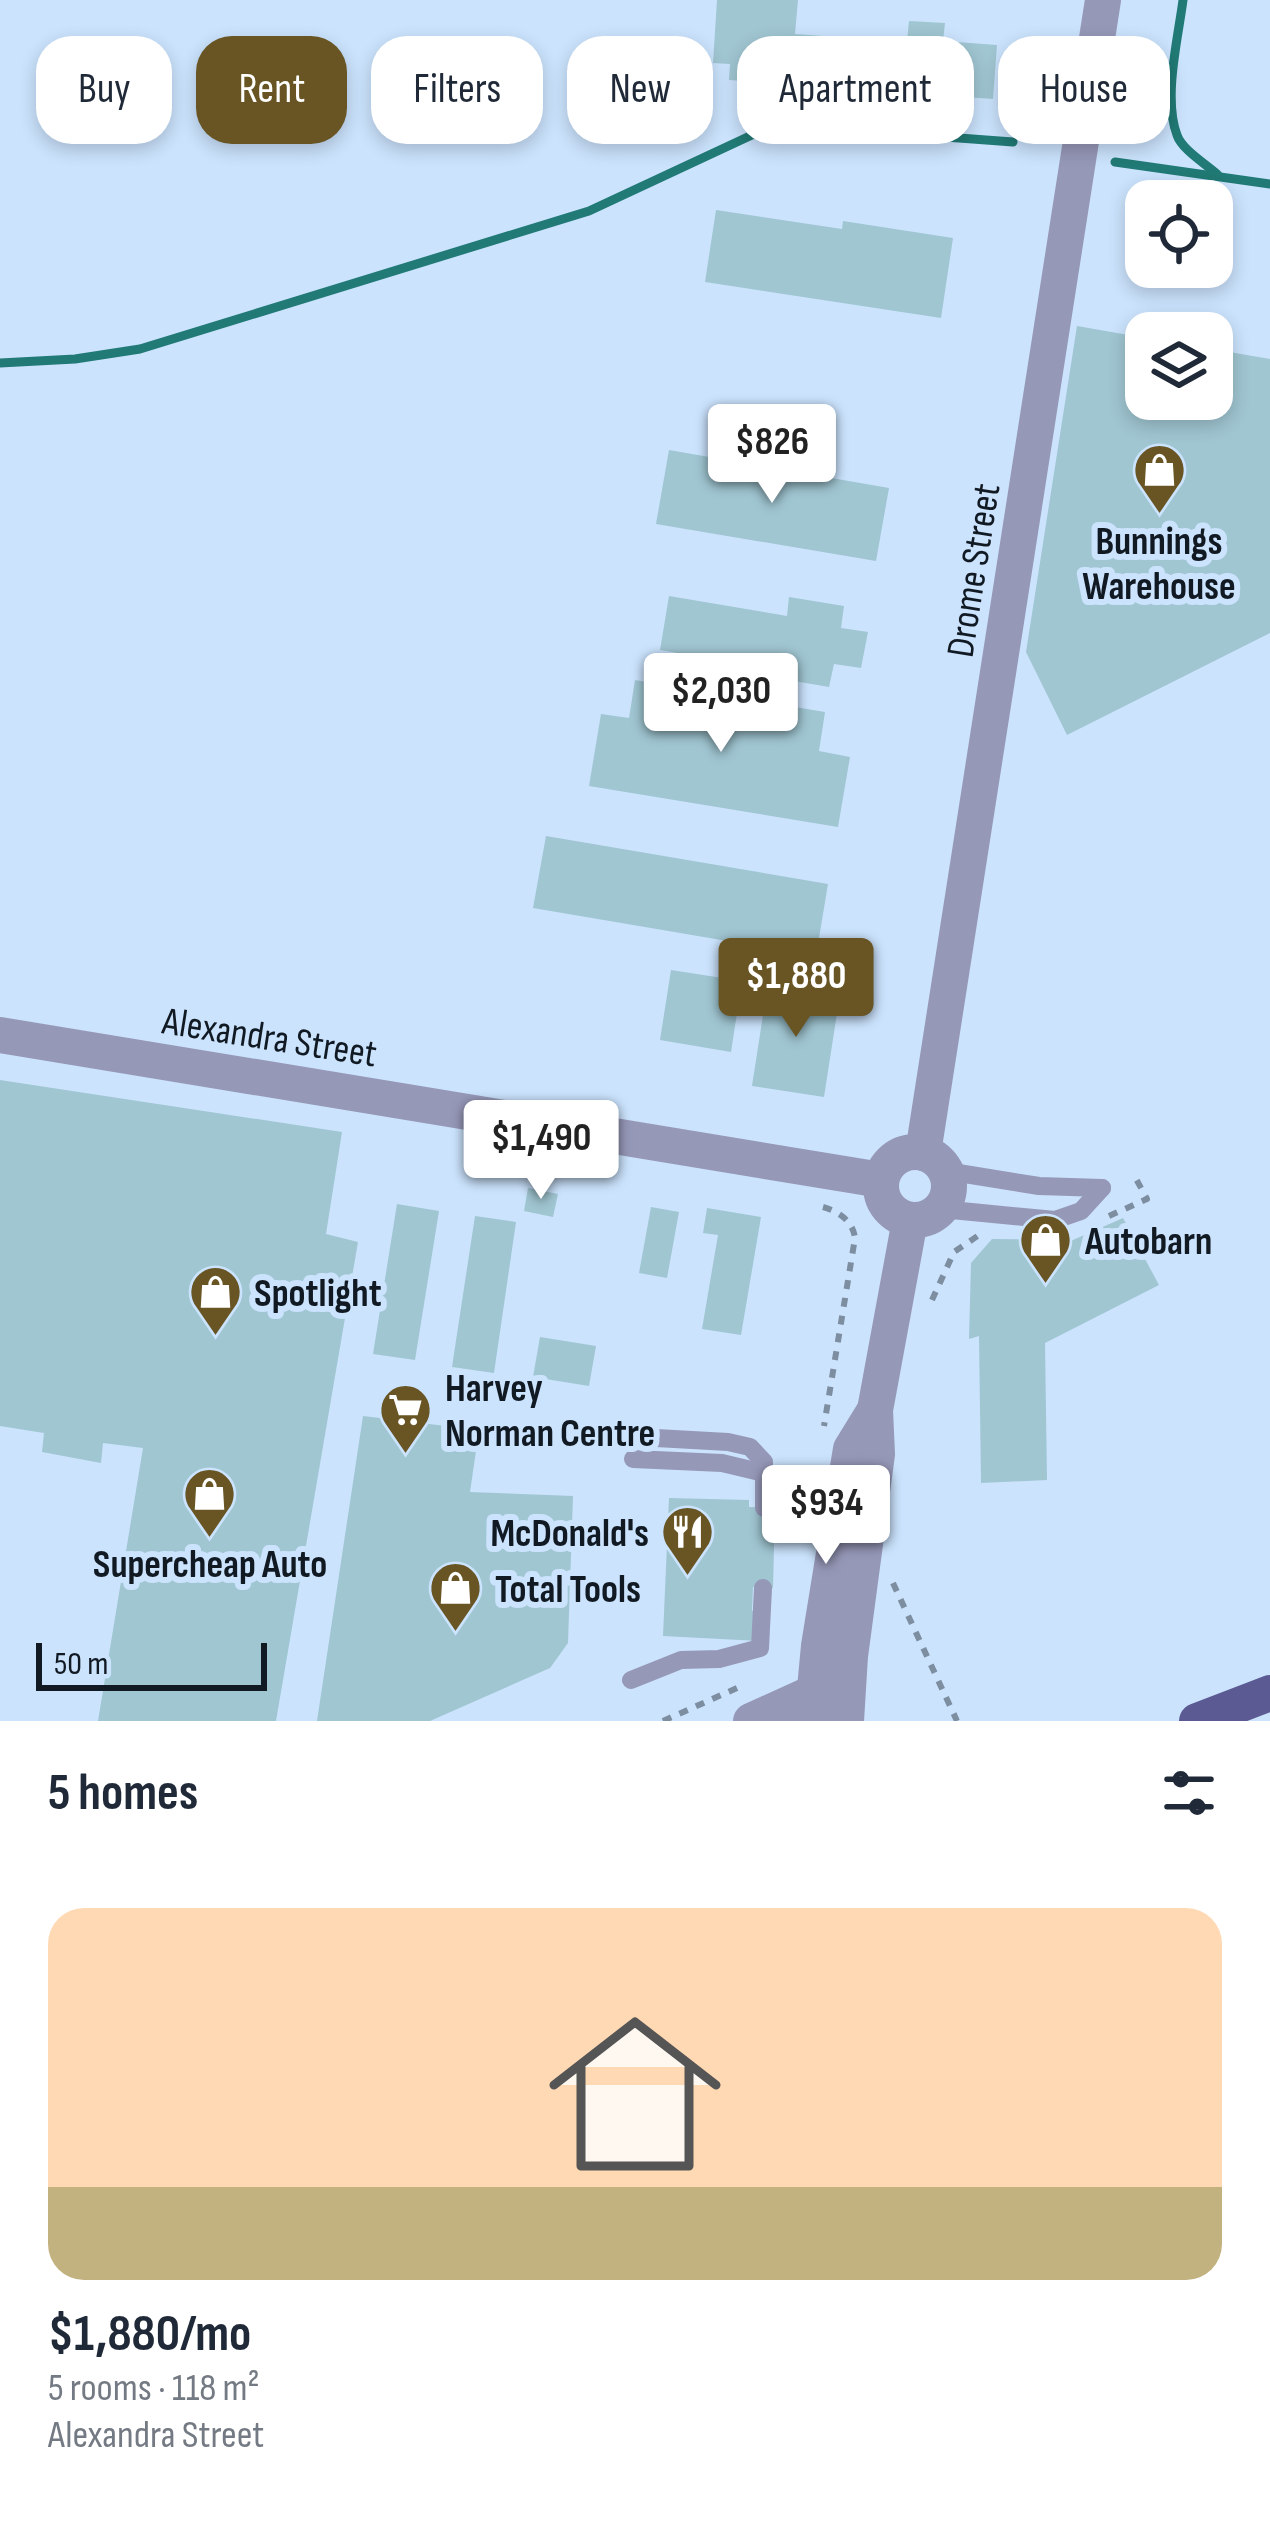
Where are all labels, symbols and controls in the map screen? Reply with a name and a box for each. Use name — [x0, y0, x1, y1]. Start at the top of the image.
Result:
chip: Buy — [36, 36, 172, 144]
chip: Rent — [196, 36, 347, 144]
chip: Filters — [371, 36, 543, 144]
chip: New — [567, 36, 713, 144]
chip: Apartment — [737, 36, 974, 144]
chip: House — [998, 36, 1170, 144]
map controls — [1125, 180, 1233, 420]
button: locate — [1125, 180, 1233, 288]
button: layers — [1125, 312, 1233, 420]
pin: $826 — [701, 404, 843, 506]
text: $826 — [735, 419, 809, 466]
shop icon: Bunnings Warehouse — [1131, 442, 1187, 516]
street label: Drome Street — [938, 480, 1011, 661]
place label: Bunnings Warehouse — [1082, 519, 1236, 611]
pin: $2,030 — [623, 653, 819, 755]
text: $2,030 — [671, 668, 771, 715]
pin: $1,880 — [698, 938, 894, 1040]
text: $1,880 — [746, 953, 846, 1000]
street label: Alexandra Street — [158, 998, 380, 1079]
pin: $1,490 — [443, 1100, 639, 1202]
text: $1,490 — [491, 1115, 591, 1162]
shop icon: Autobarn — [1018, 1212, 1074, 1286]
place label: Autobarn — [1084, 1219, 1212, 1266]
shop icon: Spotlight — [187, 1264, 243, 1338]
place label: Spotlight — [254, 1271, 382, 1318]
place label: Harvey Norman Centre — [445, 1366, 655, 1458]
supermarket icon: Harvey Norman Centre — [378, 1381, 434, 1455]
shop icon: Supercheap Auto — [182, 1465, 238, 1539]
pin: $934 — [755, 1465, 897, 1567]
text: $934 — [789, 1480, 863, 1527]
restaurant icon: McDonald's — [660, 1504, 716, 1578]
place label: McDonald's — [490, 1511, 649, 1558]
place label: Supercheap Auto — [93, 1542, 327, 1589]
shop icon: Total Tools — [428, 1560, 484, 1634]
place label: Total Tools — [495, 1567, 641, 1614]
scale bar — [36, 1637, 267, 1690]
text: 50 m — [54, 1644, 108, 1684]
icon: filters — [1156, 1760, 1222, 1826]
text: 5 homes — [48, 1763, 198, 1824]
icon: home — [527, 1986, 743, 2202]
text: $1,880/mo — [48, 2304, 251, 2365]
text: 5 rooms · 118 m² — [48, 2365, 260, 2412]
text: Alexandra Street — [48, 2412, 264, 2459]

